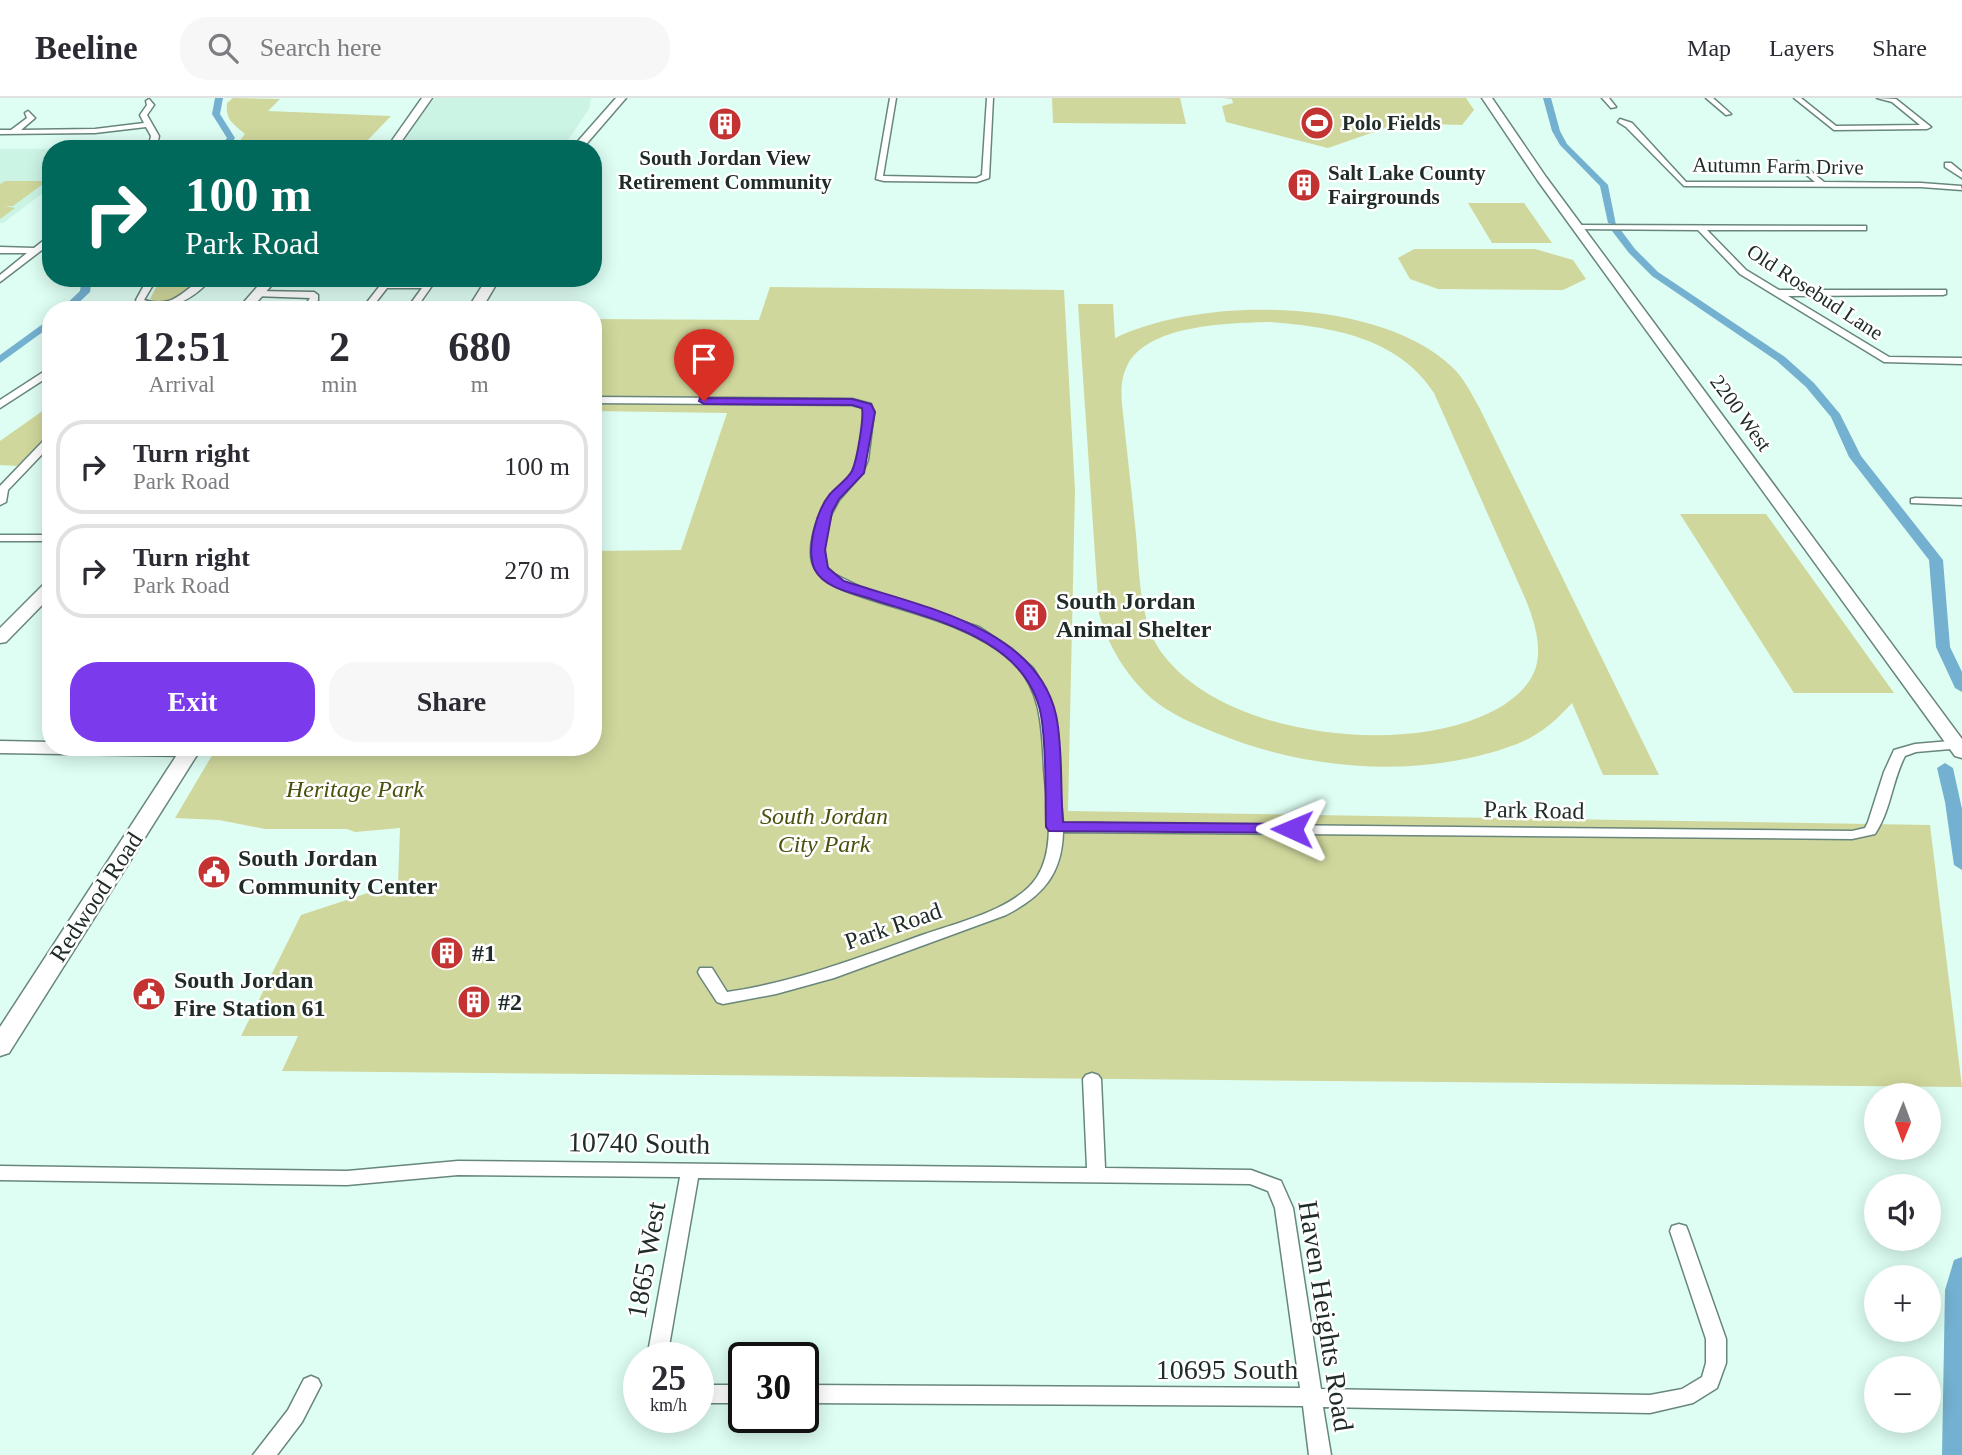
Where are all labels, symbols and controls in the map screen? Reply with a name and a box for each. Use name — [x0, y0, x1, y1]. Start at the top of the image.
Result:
search box — [180, 17, 670, 80]
icon: search — [204, 29, 242, 67]
text: Beeline — [35, 30, 138, 66]
text: Search here — [260, 33, 382, 62]
text: Map — [1687, 35, 1731, 61]
text: Layers — [1769, 35, 1834, 61]
text: Share — [1872, 35, 1927, 61]
sports icon: Polo Fields — [1298, 104, 1336, 142]
building icon: South Jordan View Retirement Community — [706, 105, 744, 143]
place label: Polo Fields — [1342, 111, 1441, 135]
place label: South Jordan View Retirement Community — [618, 146, 832, 194]
street label: Autumn Farm Drive — [1692, 153, 1864, 179]
place label: Salt Lake County Fairgrounds — [1328, 161, 1486, 209]
building icon: Salt Lake County Fairgrounds — [1285, 166, 1323, 204]
text: 100 m — [185, 167, 312, 222]
icon: right — [70, 168, 161, 259]
text: Park Road — [185, 225, 319, 261]
street label: Old Rosebud Lane — [1742, 239, 1888, 345]
text: 12:51 — [133, 324, 231, 370]
text: 2 — [329, 324, 350, 370]
text: 680 — [448, 324, 511, 370]
pin — [674, 329, 734, 401]
icon: arrive — [685, 340, 723, 378]
street label: 2200 West — [1705, 370, 1777, 456]
text: Arrival — [149, 372, 215, 397]
text: min — [322, 372, 357, 397]
text: m — [471, 372, 489, 397]
text: Turn right — [133, 439, 250, 468]
icon: right — [74, 448, 112, 486]
text: 100 m — [504, 452, 570, 481]
text: Park Road — [133, 469, 229, 494]
text: Turn right — [133, 543, 250, 572]
icon: right — [74, 552, 112, 590]
text: 270 m — [504, 556, 570, 585]
text: Park Road — [133, 573, 229, 598]
place label: South Jordan Animal Shelter — [1056, 588, 1212, 642]
building icon: South Jordan Animal Shelter — [1012, 596, 1050, 634]
button: Exit — [70, 662, 315, 742]
button: Share — [329, 662, 574, 742]
park label: Heritage Park — [285, 776, 424, 802]
position arrow — [1255, 792, 1329, 866]
street label: Park Road — [1483, 796, 1585, 824]
park label: South Jordan City Park — [760, 803, 888, 857]
street label: Redwood Road — [45, 828, 147, 966]
place label: South Jordan Community Center — [238, 845, 438, 899]
public building icon: South Jordan Community Center — [195, 853, 233, 891]
street label: Park Road — [841, 897, 945, 955]
building icon: #1 — [428, 934, 466, 972]
place label: #1 — [472, 940, 496, 966]
place label: South Jordan Fire Station 61 — [174, 967, 326, 1021]
public building icon: South Jordan Fire Station 61 — [130, 975, 168, 1013]
building icon: #2 — [455, 983, 493, 1021]
place label: #2 — [498, 989, 522, 1015]
north arrow — [1864, 1083, 1941, 1160]
map controls — [1864, 1083, 1941, 1433]
street label: 10740 South — [568, 1126, 710, 1160]
button: sound — [1864, 1174, 1941, 1251]
street label: Haven Heights Road — [1292, 1198, 1360, 1434]
street label: 1865 West — [621, 1199, 672, 1321]
button: + — [1864, 1265, 1941, 1342]
speed limit sign: 30 — [728, 1342, 819, 1433]
street label: 10695 South — [1156, 1354, 1298, 1385]
button: − — [1864, 1356, 1941, 1433]
text: 25 — [651, 1359, 686, 1398]
text: km/h — [650, 1395, 687, 1415]

